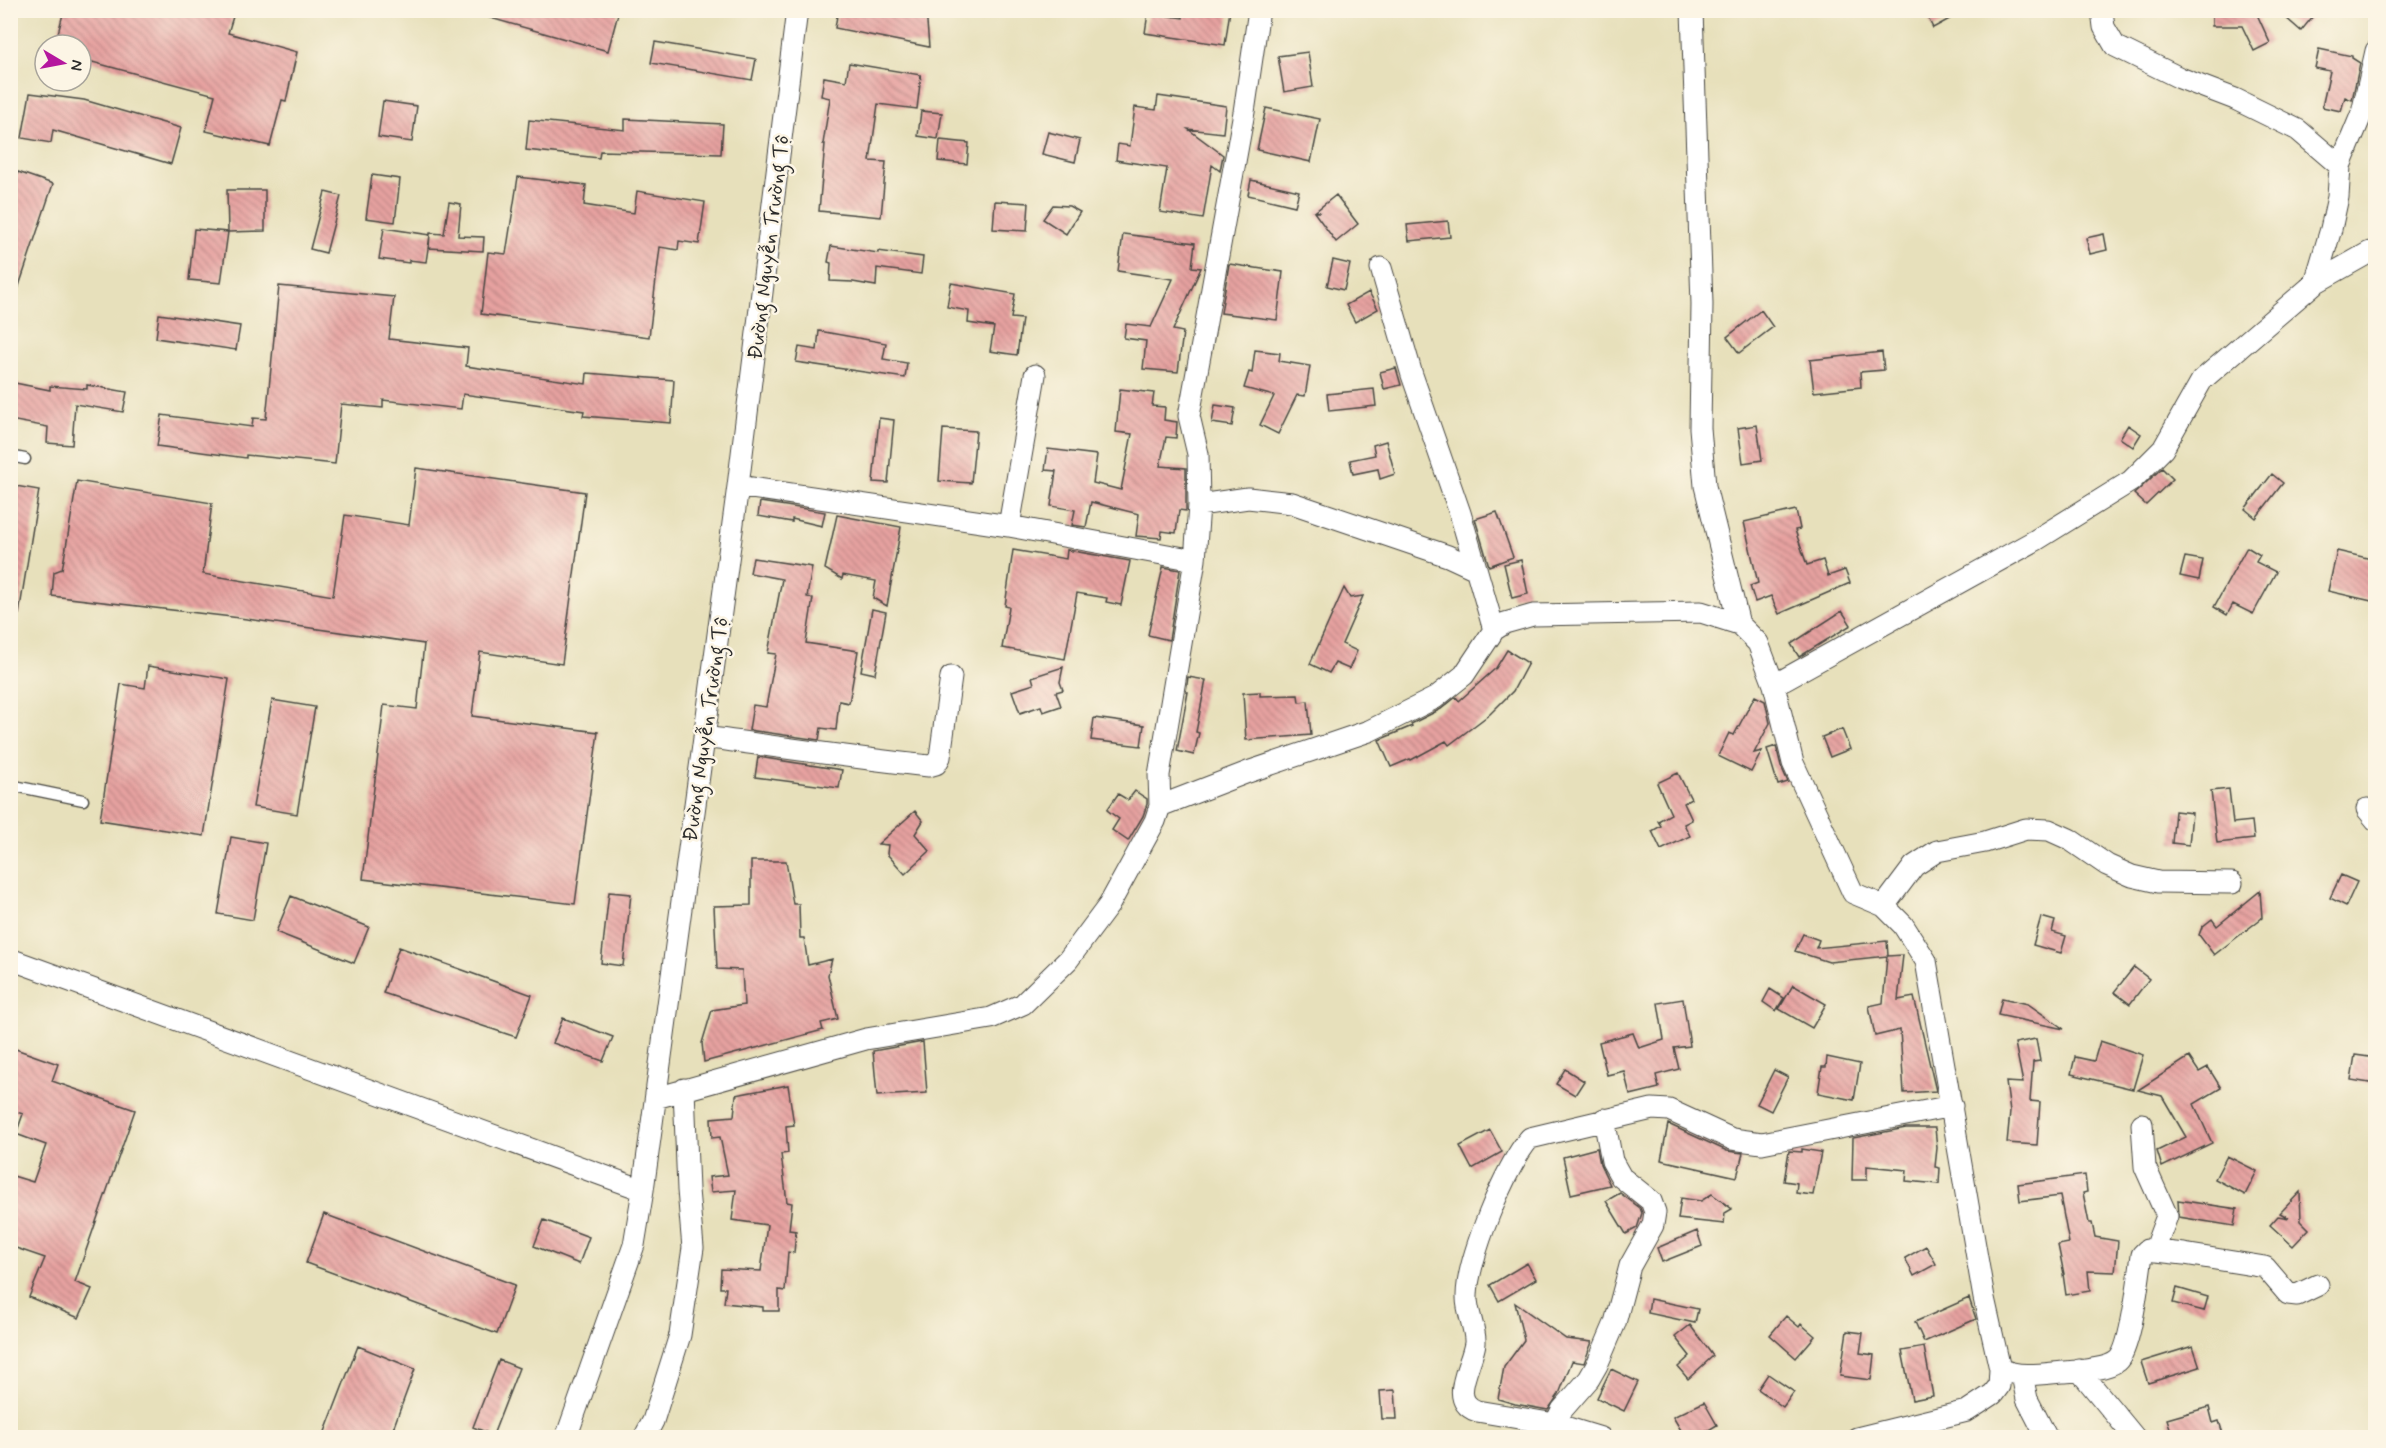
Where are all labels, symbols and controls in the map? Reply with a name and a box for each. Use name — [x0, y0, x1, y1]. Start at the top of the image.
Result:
north arrow — [33, 33, 93, 93]
text: N — [65, 58, 88, 72]
street label: Đường Nguyễn Trường Tộ — [741, 133, 799, 362]
street label: Đường Nguyễn Trường Tộ — [676, 615, 738, 844]

